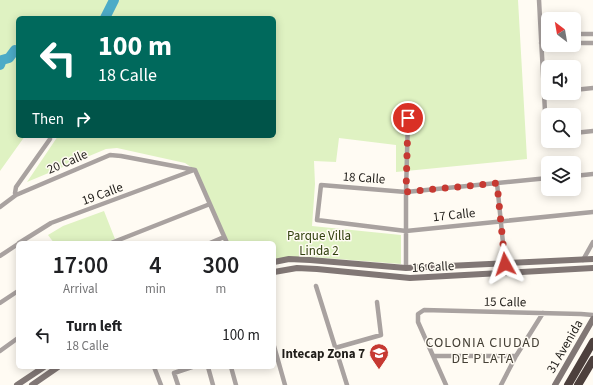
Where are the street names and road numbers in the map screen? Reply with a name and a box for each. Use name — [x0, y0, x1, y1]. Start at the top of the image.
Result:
street label: 20 Calle — [44, 145, 91, 179]
street label: 18 Calle — [342, 168, 386, 188]
street label: 19 Calle — [79, 178, 125, 210]
street label: 17 Calle — [432, 204, 476, 226]
street label: 16 Calle — [411, 257, 455, 277]
street label: 15 Calle — [484, 293, 526, 311]
street label: 31 Avenida — [542, 316, 587, 377]

